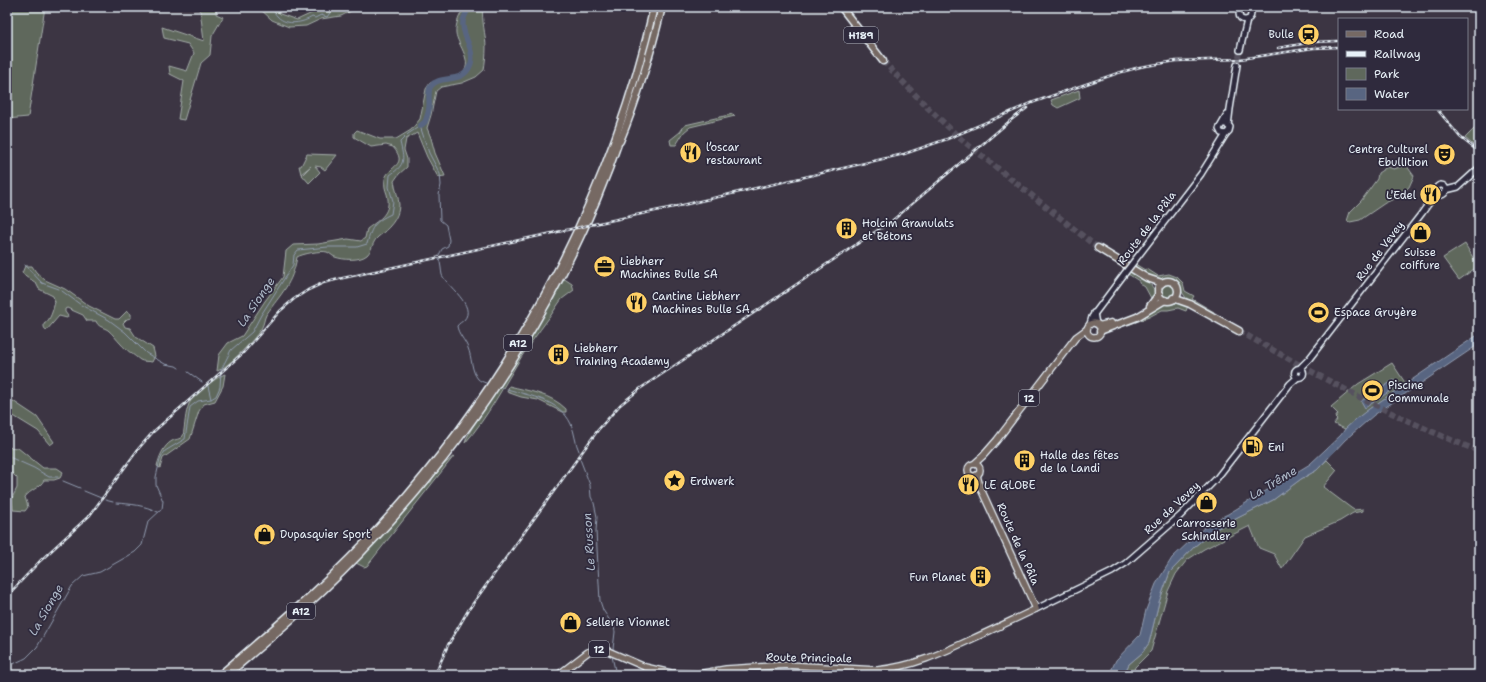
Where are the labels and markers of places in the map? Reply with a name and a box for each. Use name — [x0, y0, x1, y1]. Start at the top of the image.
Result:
station icon: Bulle — [1296, 21, 1322, 47]
place label: Bulle — [1268, 27, 1294, 42]
restaurant icon: l’oscar restaurant — [677, 140, 703, 166]
place label: l’oscar restaurant — [706, 140, 762, 168]
place label: Centre Culturel Ebullition — [1349, 142, 1429, 170]
theatre icon: Centre Culturel Ebullition — [1431, 142, 1457, 168]
restaurant icon: L'Edel — [1418, 182, 1444, 208]
place label: L'Edel — [1386, 188, 1417, 203]
building icon: Holcim Granulats et Bétons — [833, 216, 859, 242]
place label: Holcim Granulats et Bétons — [862, 216, 954, 244]
shop icon: Suisse coiffure — [1407, 219, 1433, 245]
place label: Suisse coiffure — [1400, 245, 1440, 273]
office icon: Liebherr Machines Bulle SA — [592, 254, 618, 280]
place label: Liebherr Machines Bulle SA — [620, 254, 718, 282]
restaurant icon: Cantine Liebherr Machines Bulle SA — [624, 289, 650, 315]
place label: Cantine Liebherr Machines Bulle SA — [652, 289, 750, 317]
sports icon: Espace Gruyère — [1305, 299, 1331, 325]
place label: Espace Gruyère — [1334, 305, 1417, 320]
building icon: Liebherr Training Academy — [546, 341, 572, 367]
place label: Liebherr Training Academy — [574, 341, 670, 369]
sports icon: Piscine Communale — [1359, 378, 1385, 404]
place label: Piscine Communale — [1388, 378, 1449, 406]
fuel station icon: Eni — [1239, 434, 1265, 460]
place label: Eni — [1268, 440, 1284, 455]
building icon: Halle des fêtes de la Landi — [1012, 448, 1038, 474]
place label: Halle des fêtes de la Landi — [1040, 448, 1119, 476]
place icon: Erdwerk — [661, 468, 687, 494]
restaurant icon: LE GLOBE — [956, 472, 982, 498]
place label: Erdwerk — [690, 474, 735, 489]
place label: LE GLOBE — [984, 478, 1036, 493]
shop icon: Carrosserie Schindler — [1193, 490, 1219, 516]
place label: Carrosserie Schindler — [1176, 516, 1236, 544]
shop icon: Dupasquier Sport — [251, 521, 277, 547]
place label: Dupasquier Sport — [280, 527, 371, 542]
building icon: Fun Planet — [968, 564, 994, 590]
place label: Fun Planet — [909, 570, 966, 585]
shop icon: Sellerie Vionnet — [558, 609, 584, 635]
place label: Sellerie Vionnet — [586, 615, 670, 630]

